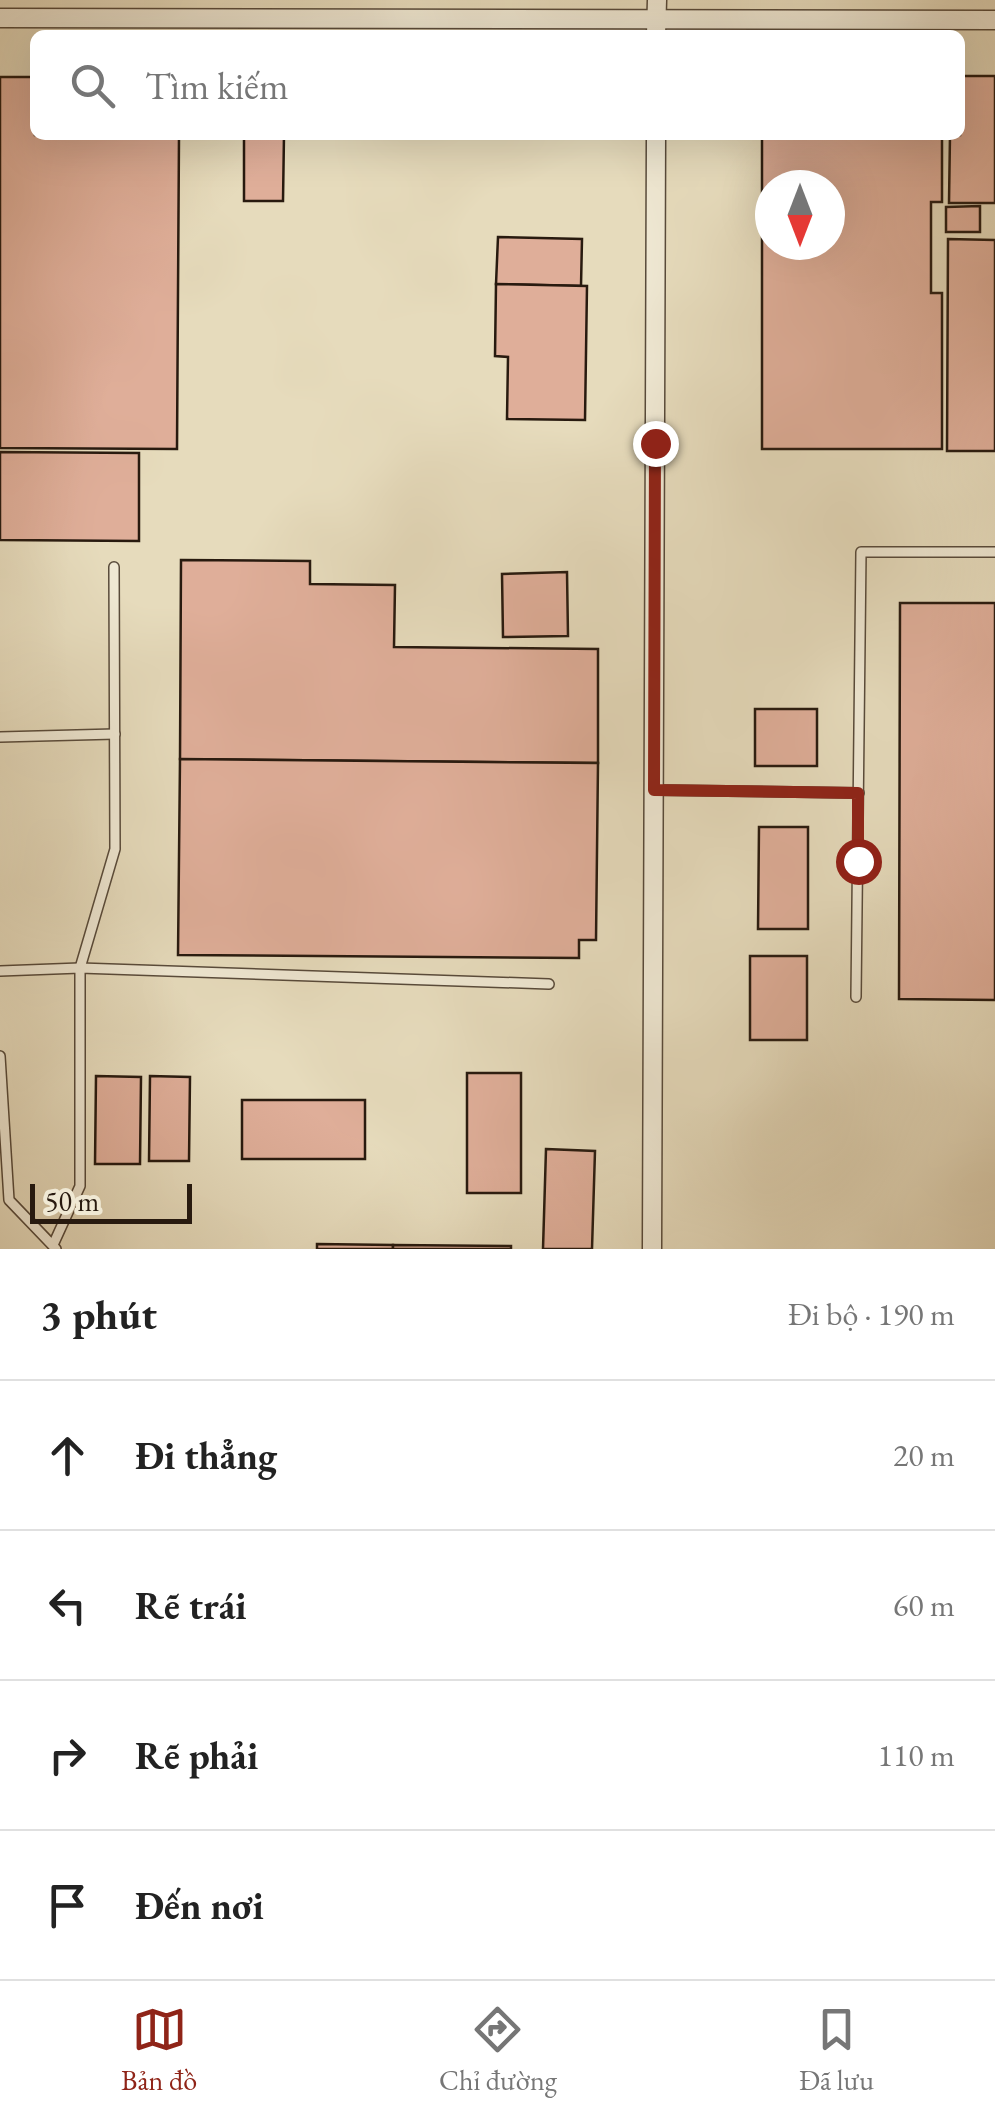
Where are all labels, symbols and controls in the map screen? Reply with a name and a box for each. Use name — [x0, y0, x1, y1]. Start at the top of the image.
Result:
search box — [30, 30, 965, 140]
icon: search — [65, 58, 120, 113]
text: Tìm kiếm — [145, 61, 288, 110]
north arrow — [755, 170, 845, 260]
route end — [633, 421, 679, 467]
route start — [836, 839, 882, 885]
scale bar — [30, 1179, 192, 1224]
text: 50 m — [45, 1183, 99, 1219]
text: 3 phút — [40, 1287, 157, 1342]
text: Đi bộ · 190 m — [788, 1293, 955, 1335]
icon: ahead — [40, 1428, 95, 1483]
text: Đi thẳng — [135, 1431, 277, 1480]
text: 20 m — [893, 1434, 955, 1476]
icon: left — [40, 1578, 95, 1633]
text: Rẽ trái — [135, 1581, 247, 1630]
text: 60 m — [893, 1584, 955, 1626]
icon: right — [40, 1728, 95, 1783]
text: Rẽ phải — [135, 1731, 258, 1780]
text: 110 m — [878, 1734, 955, 1776]
icon: arrive — [40, 1878, 95, 1933]
text: Đến nơi — [135, 1881, 264, 1930]
tab: Bản đồ — [121, 2002, 197, 2098]
tab: Chỉ đường — [439, 2002, 557, 2098]
tab: Đã lưu — [799, 2002, 874, 2098]

